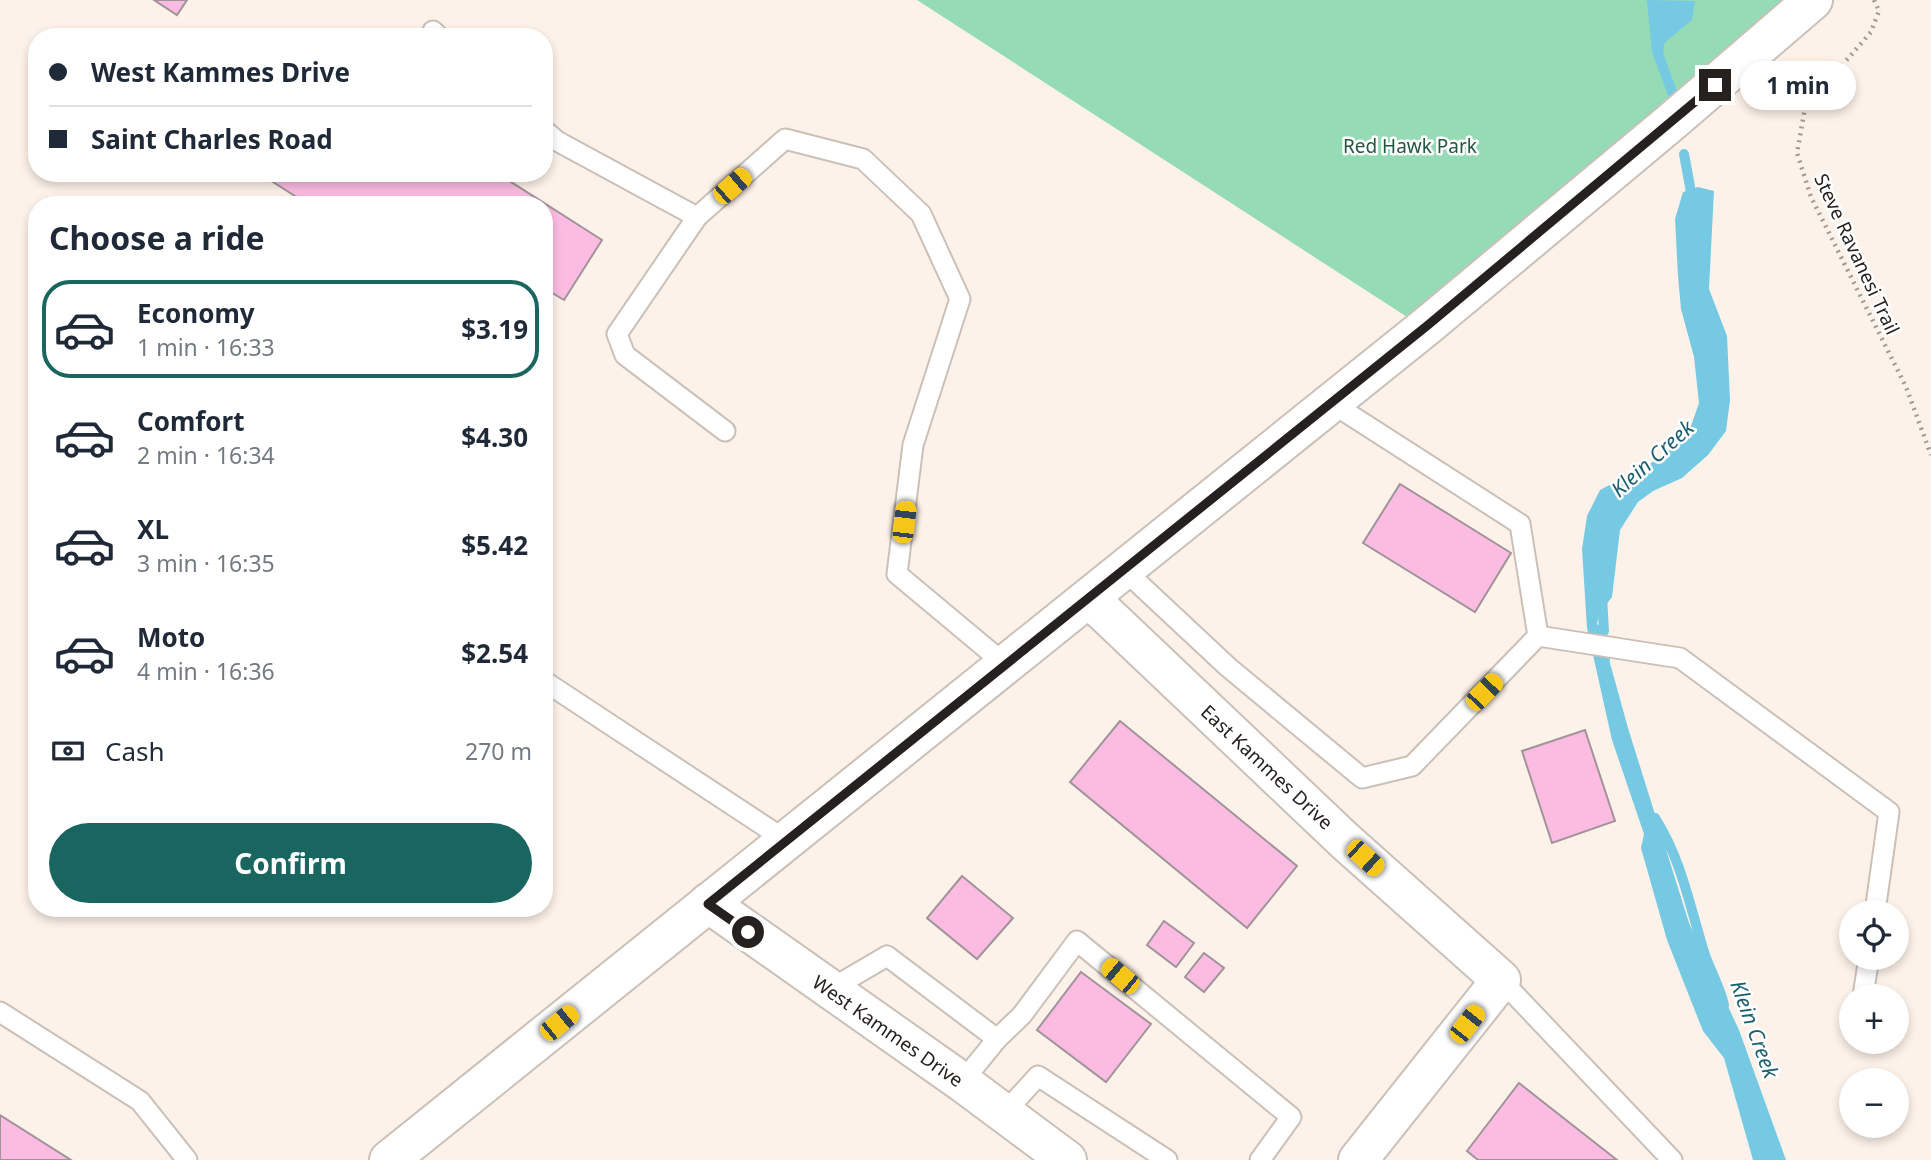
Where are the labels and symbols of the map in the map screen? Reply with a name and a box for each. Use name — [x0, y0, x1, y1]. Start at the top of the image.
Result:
callout: 1 min — [1740, 60, 1855, 110]
route end — [1699, 69, 1731, 101]
park label: Red Hawk Park — [1343, 133, 1477, 159]
car — [710, 164, 755, 208]
street label: Steve Ravanesi Trail — [1808, 169, 1906, 339]
water label: Klein Creek — [1605, 412, 1701, 503]
car — [892, 500, 917, 544]
car — [1462, 670, 1507, 714]
street label: East Kammes Drive — [1195, 699, 1339, 835]
car — [1343, 836, 1388, 880]
route start — [732, 916, 764, 948]
car — [1098, 954, 1143, 998]
street label: West Kammes Drive — [807, 969, 969, 1093]
water label: Klein Creek — [1724, 976, 1786, 1083]
car — [1446, 1001, 1489, 1047]
car — [537, 1002, 582, 1044]

